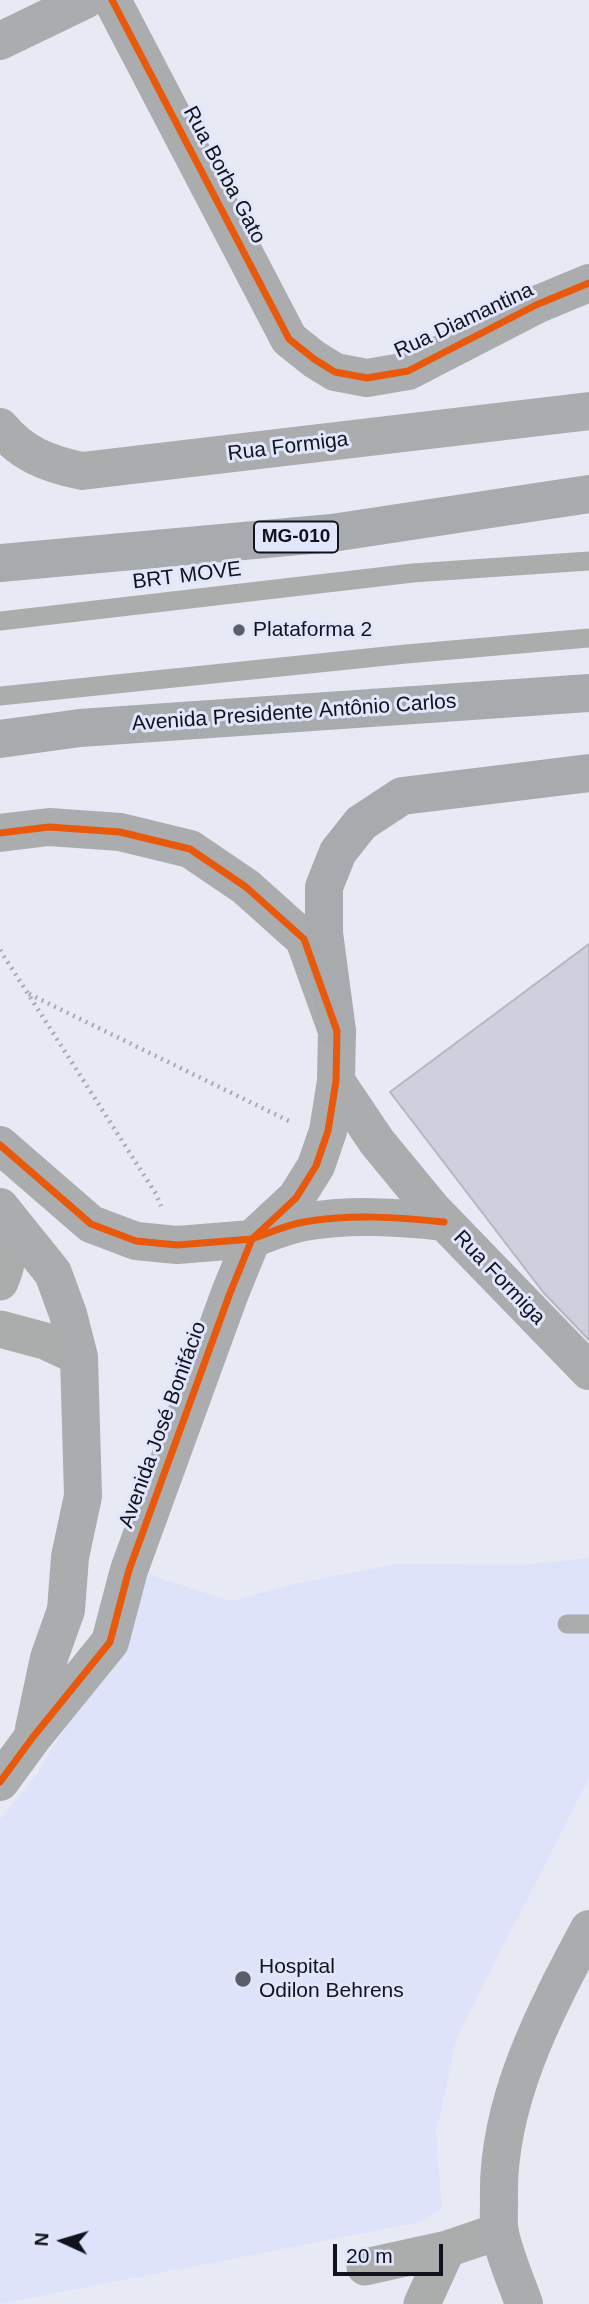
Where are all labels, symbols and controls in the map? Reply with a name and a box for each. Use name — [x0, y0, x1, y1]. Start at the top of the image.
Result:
street label: Rua Borba Gato — [177, 102, 271, 248]
street label: Rua Diamantina — [390, 278, 538, 364]
street label: Rua Formiga — [226, 427, 350, 467]
road number: MG-010 — [254, 522, 338, 552]
street label: BRT MOVE — [131, 557, 243, 595]
place label: Plataforma 2 — [253, 617, 372, 643]
marker: Plataforma 2 — [231, 622, 247, 638]
street label: Avenida Presidente Antônio Carlos — [131, 689, 457, 737]
street label: Rua Formiga — [448, 1226, 550, 1330]
street label: Avenida José Bonifácio — [114, 1318, 212, 1532]
place label: Hospital Odilon Behrens — [259, 1954, 404, 2004]
marker: Hospital Odilon Behrens — [233, 1969, 253, 1989]
north arrow — [28, 2206, 98, 2276]
scale bar — [337, 2230, 447, 2274]
text: N — [31, 2232, 53, 2247]
text: 20 m — [346, 2244, 393, 2267]

